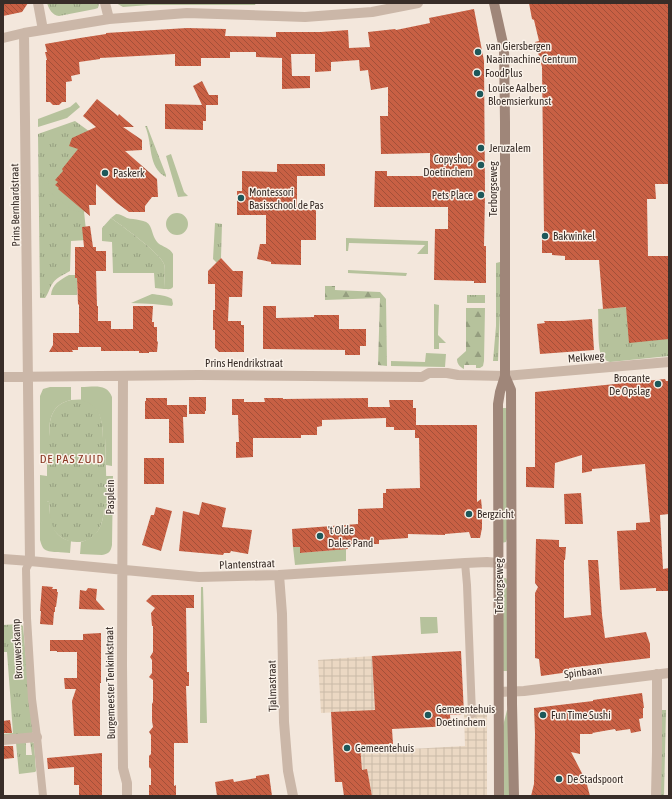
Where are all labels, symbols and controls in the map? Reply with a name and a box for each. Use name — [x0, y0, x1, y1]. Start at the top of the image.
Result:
place label: van Giersbergen Naaimachine Centrum — [486, 40, 577, 65]
marker: van Giersbergen Naaimachine Centrum — [473, 47, 483, 57]
place label: FoodPlus — [485, 67, 522, 79]
marker: FoodPlus — [472, 68, 482, 78]
place label: Louise Aalbers Bloemsierkunst — [488, 82, 551, 107]
marker: Louise Aalbers Bloemsierkunst — [475, 89, 485, 99]
place label: Jeruzalem — [489, 142, 531, 154]
marker: Jeruzalem — [476, 143, 486, 153]
place label: Copyshop Doetinchem — [423, 153, 473, 178]
marker: Copyshop Doetinchem — [476, 160, 486, 170]
street label: Terborgseweg — [487, 161, 499, 217]
street label: Prins Bernhardstraat — [8, 163, 22, 247]
place label: Paskerk — [113, 167, 145, 179]
marker: Paskerk — [100, 168, 110, 178]
place label: Montessori Basisschool de Pas — [249, 186, 324, 211]
place label: Pets Place — [432, 189, 473, 201]
marker: Pets Place — [476, 190, 486, 200]
marker: Montessori Basisschool de Pas — [236, 193, 246, 203]
place label: Bakwinkel — [553, 230, 595, 242]
marker: Bakwinkel — [540, 231, 550, 241]
street label: Melkweg — [567, 349, 605, 365]
street label: Prins Hendrikstraat — [205, 357, 283, 369]
place label: Brocante De Opslag — [609, 372, 650, 397]
marker: Brocante De Opslag — [653, 379, 663, 389]
district label: DE PAS ZUID — [40, 452, 104, 466]
street label: Pasplein — [104, 479, 116, 515]
place label: Bergzicht — [477, 508, 514, 520]
marker: Bergzicht — [464, 509, 474, 519]
place label: 't Olde Dales Pand — [328, 524, 373, 549]
marker: 't Olde Dales Pand — [315, 531, 325, 541]
street label: Plantenstraat — [219, 557, 275, 571]
street label: Terborgseweg — [493, 558, 505, 614]
street label: Brouwerskamp — [9, 618, 25, 680]
street label: Burgemeester Tenkinkstraat — [103, 627, 117, 739]
street label: Tjalmastraat — [266, 660, 278, 712]
street label: Spinbaan — [563, 664, 603, 680]
place label: Gemeentehuis Doetinchem — [436, 703, 495, 728]
place label: Fun Time Sushi — [551, 709, 611, 721]
marker: Gemeentehuis Doetinchem — [423, 710, 433, 720]
marker: Fun Time Sushi — [538, 710, 548, 720]
place label: Gemeentehuis — [355, 742, 414, 754]
marker: Gemeentehuis — [342, 743, 352, 753]
place label: De Stadspoort — [567, 773, 624, 785]
marker: De Stadspoort — [554, 774, 564, 784]

